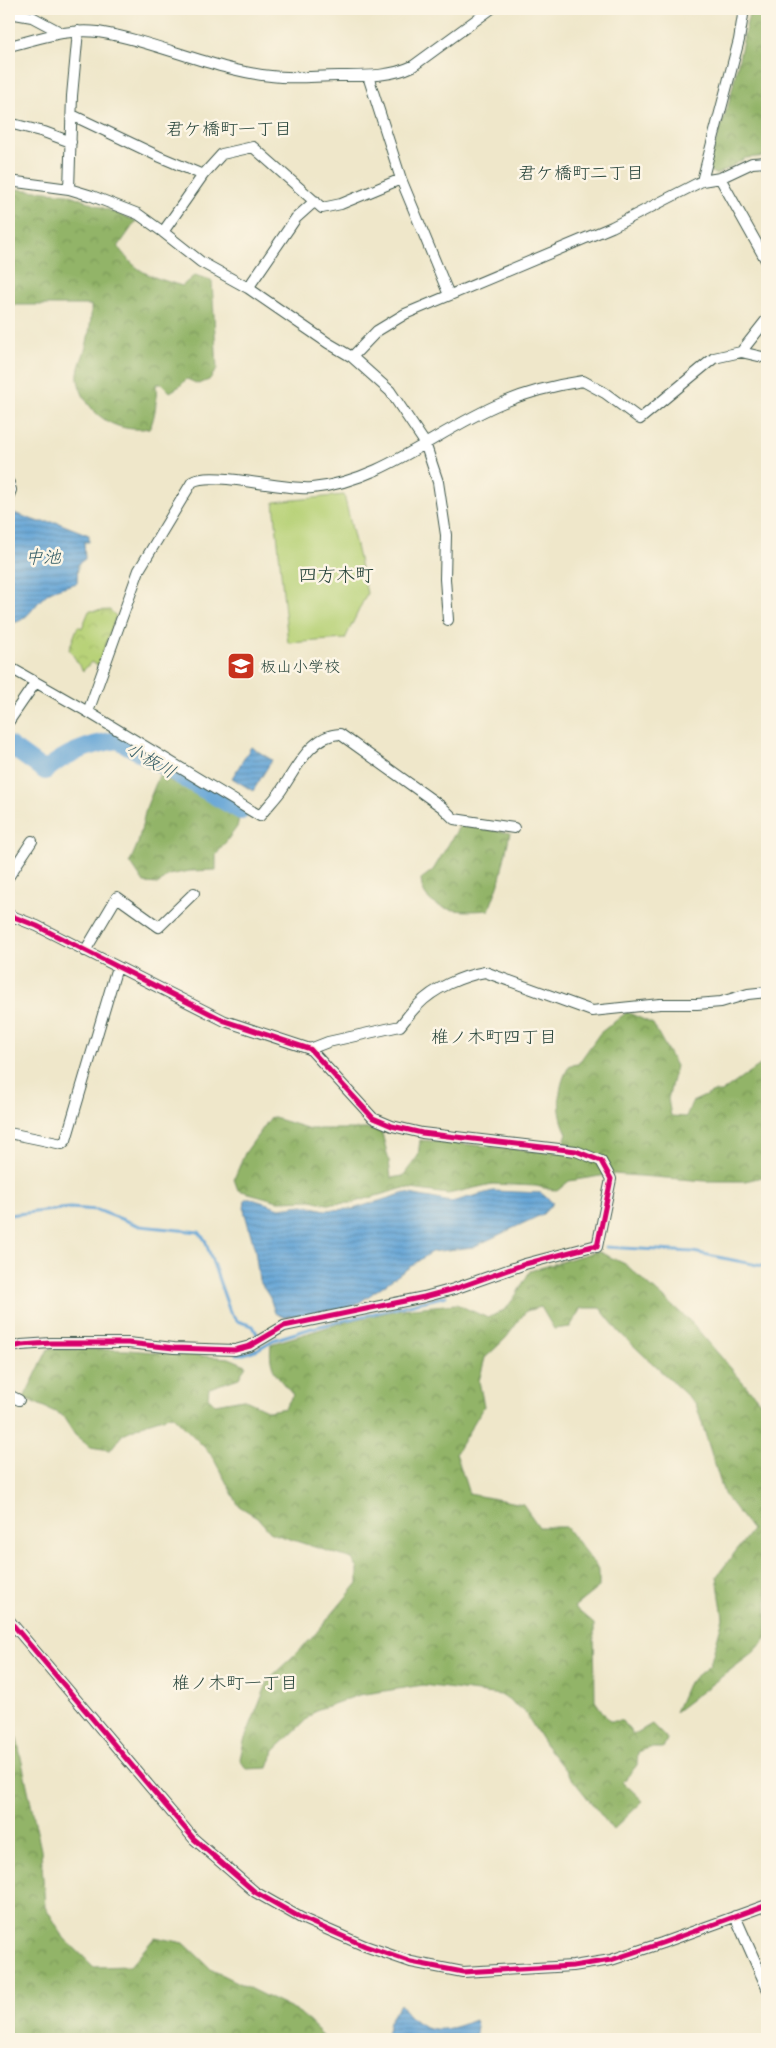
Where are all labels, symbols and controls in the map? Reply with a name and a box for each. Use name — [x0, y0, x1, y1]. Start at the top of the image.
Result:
district label: 君ケ橋町一丁目 — [166, 118, 292, 140]
district label: 君ケ橋町二丁目 — [518, 162, 644, 184]
water label: 中池 — [25, 546, 62, 568]
district label: 四方木町 — [298, 563, 374, 586]
school or university icon: 板山小学校 — [226, 651, 256, 681]
place label: 板山小学校 — [260, 657, 340, 676]
water label: 小板川 — [122, 737, 180, 783]
district label: 椎ノ木町四丁目 — [431, 1026, 557, 1048]
district label: 椎ノ木町一丁目 — [172, 1672, 298, 1694]

